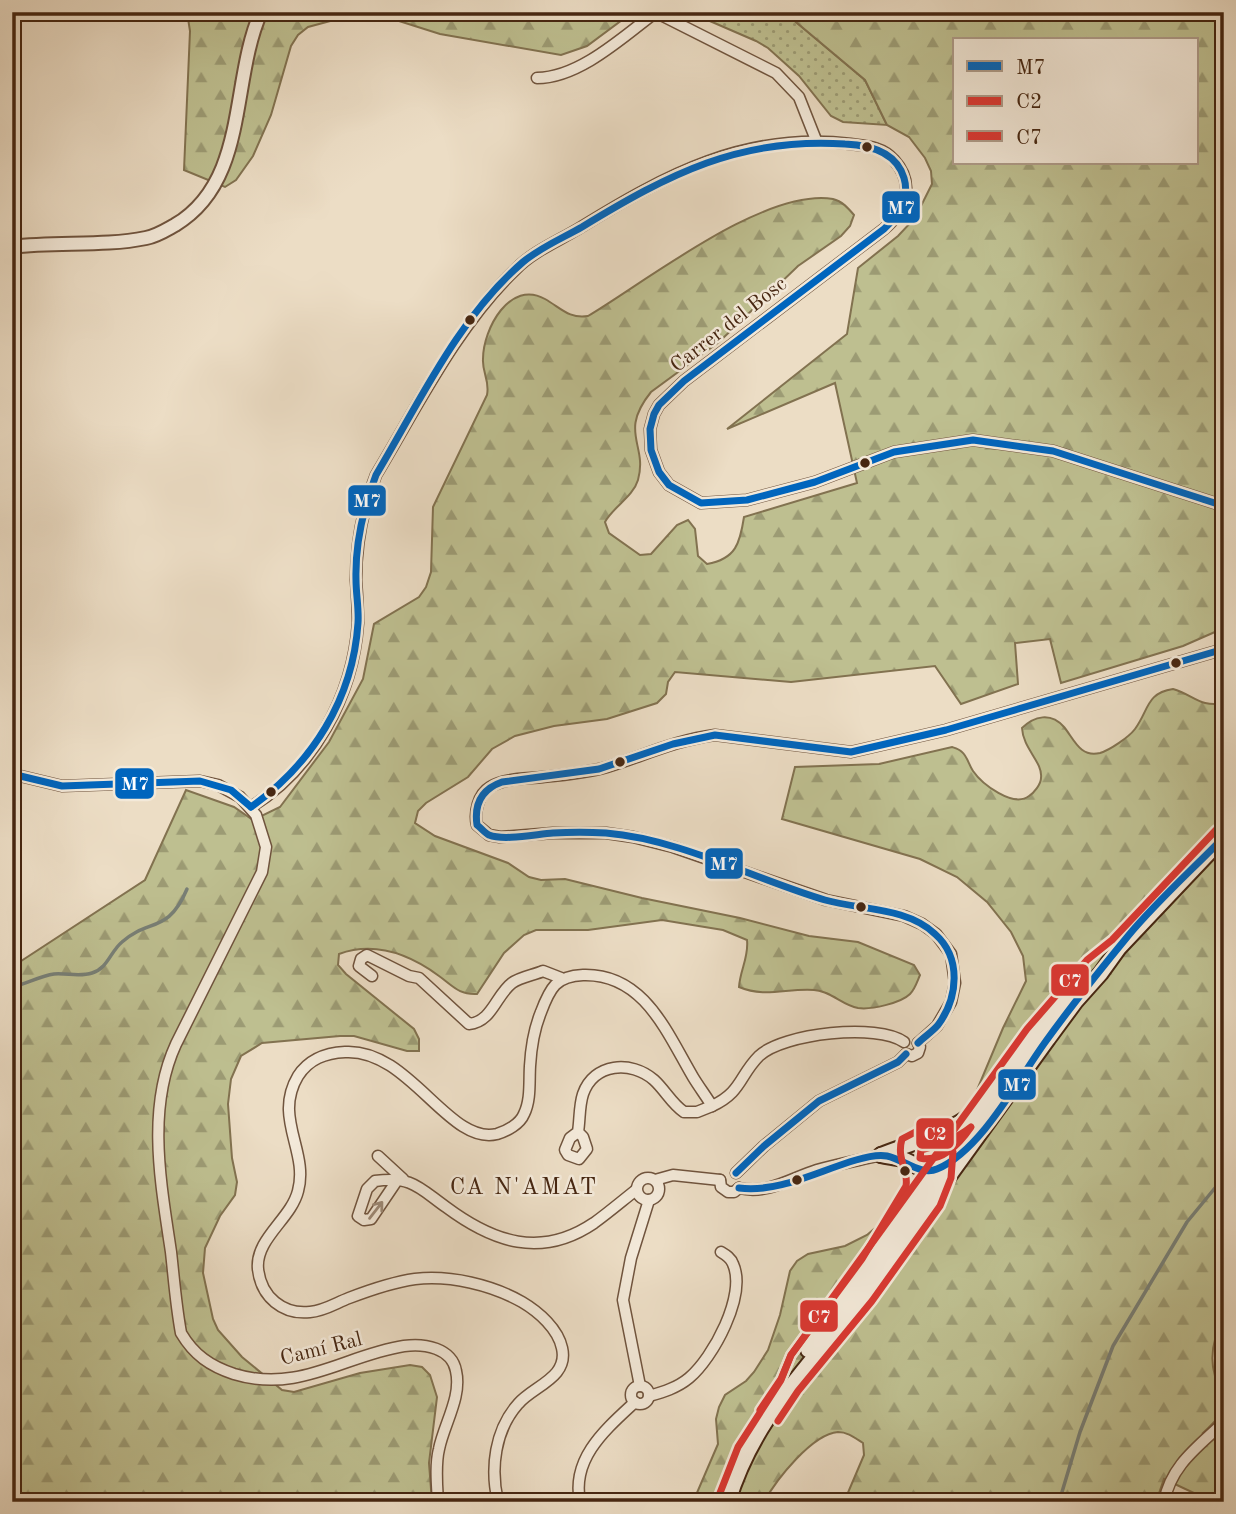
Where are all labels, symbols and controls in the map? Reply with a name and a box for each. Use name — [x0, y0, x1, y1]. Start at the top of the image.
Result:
legend — [953, 38, 1198, 164]
text: M7 — [1016, 58, 1046, 79]
text: C2 — [1016, 92, 1042, 113]
text: C7 — [1016, 128, 1042, 149]
unlabelled marker — [860, 140, 874, 154]
line badge: M7 — [881, 190, 921, 224]
text: M7 — [887, 200, 915, 219]
street label: Carrer del Bosc — [667, 273, 791, 377]
unlabelled marker — [463, 313, 477, 327]
unlabelled marker — [858, 456, 872, 470]
line badge: M7 — [347, 484, 387, 517]
text: M7 — [353, 493, 381, 512]
unlabelled marker — [1169, 656, 1183, 670]
unlabelled marker — [613, 755, 627, 769]
line badge: M7 — [114, 767, 155, 800]
text: M7 — [121, 776, 149, 795]
unlabelled marker — [264, 785, 278, 799]
line badge: M7 — [704, 847, 744, 880]
text: M7 — [710, 856, 738, 875]
unlabelled marker — [854, 900, 868, 914]
line badge: C7 — [1050, 963, 1090, 997]
text: C7 — [1058, 973, 1082, 992]
line badge: M7 — [997, 1068, 1037, 1101]
text: M7 — [1003, 1077, 1031, 1096]
line badge: C2 — [915, 1117, 955, 1150]
text: C2 — [923, 1126, 947, 1145]
unlabelled marker — [898, 1164, 912, 1178]
unlabelled marker — [790, 1173, 804, 1187]
district label: CA N'AMAT — [450, 1176, 598, 1199]
one-way arrow — [368, 1201, 383, 1220]
line badge: C7 — [799, 1299, 839, 1333]
text: C7 — [807, 1309, 831, 1328]
street label: Camí Ral — [278, 1329, 365, 1370]

